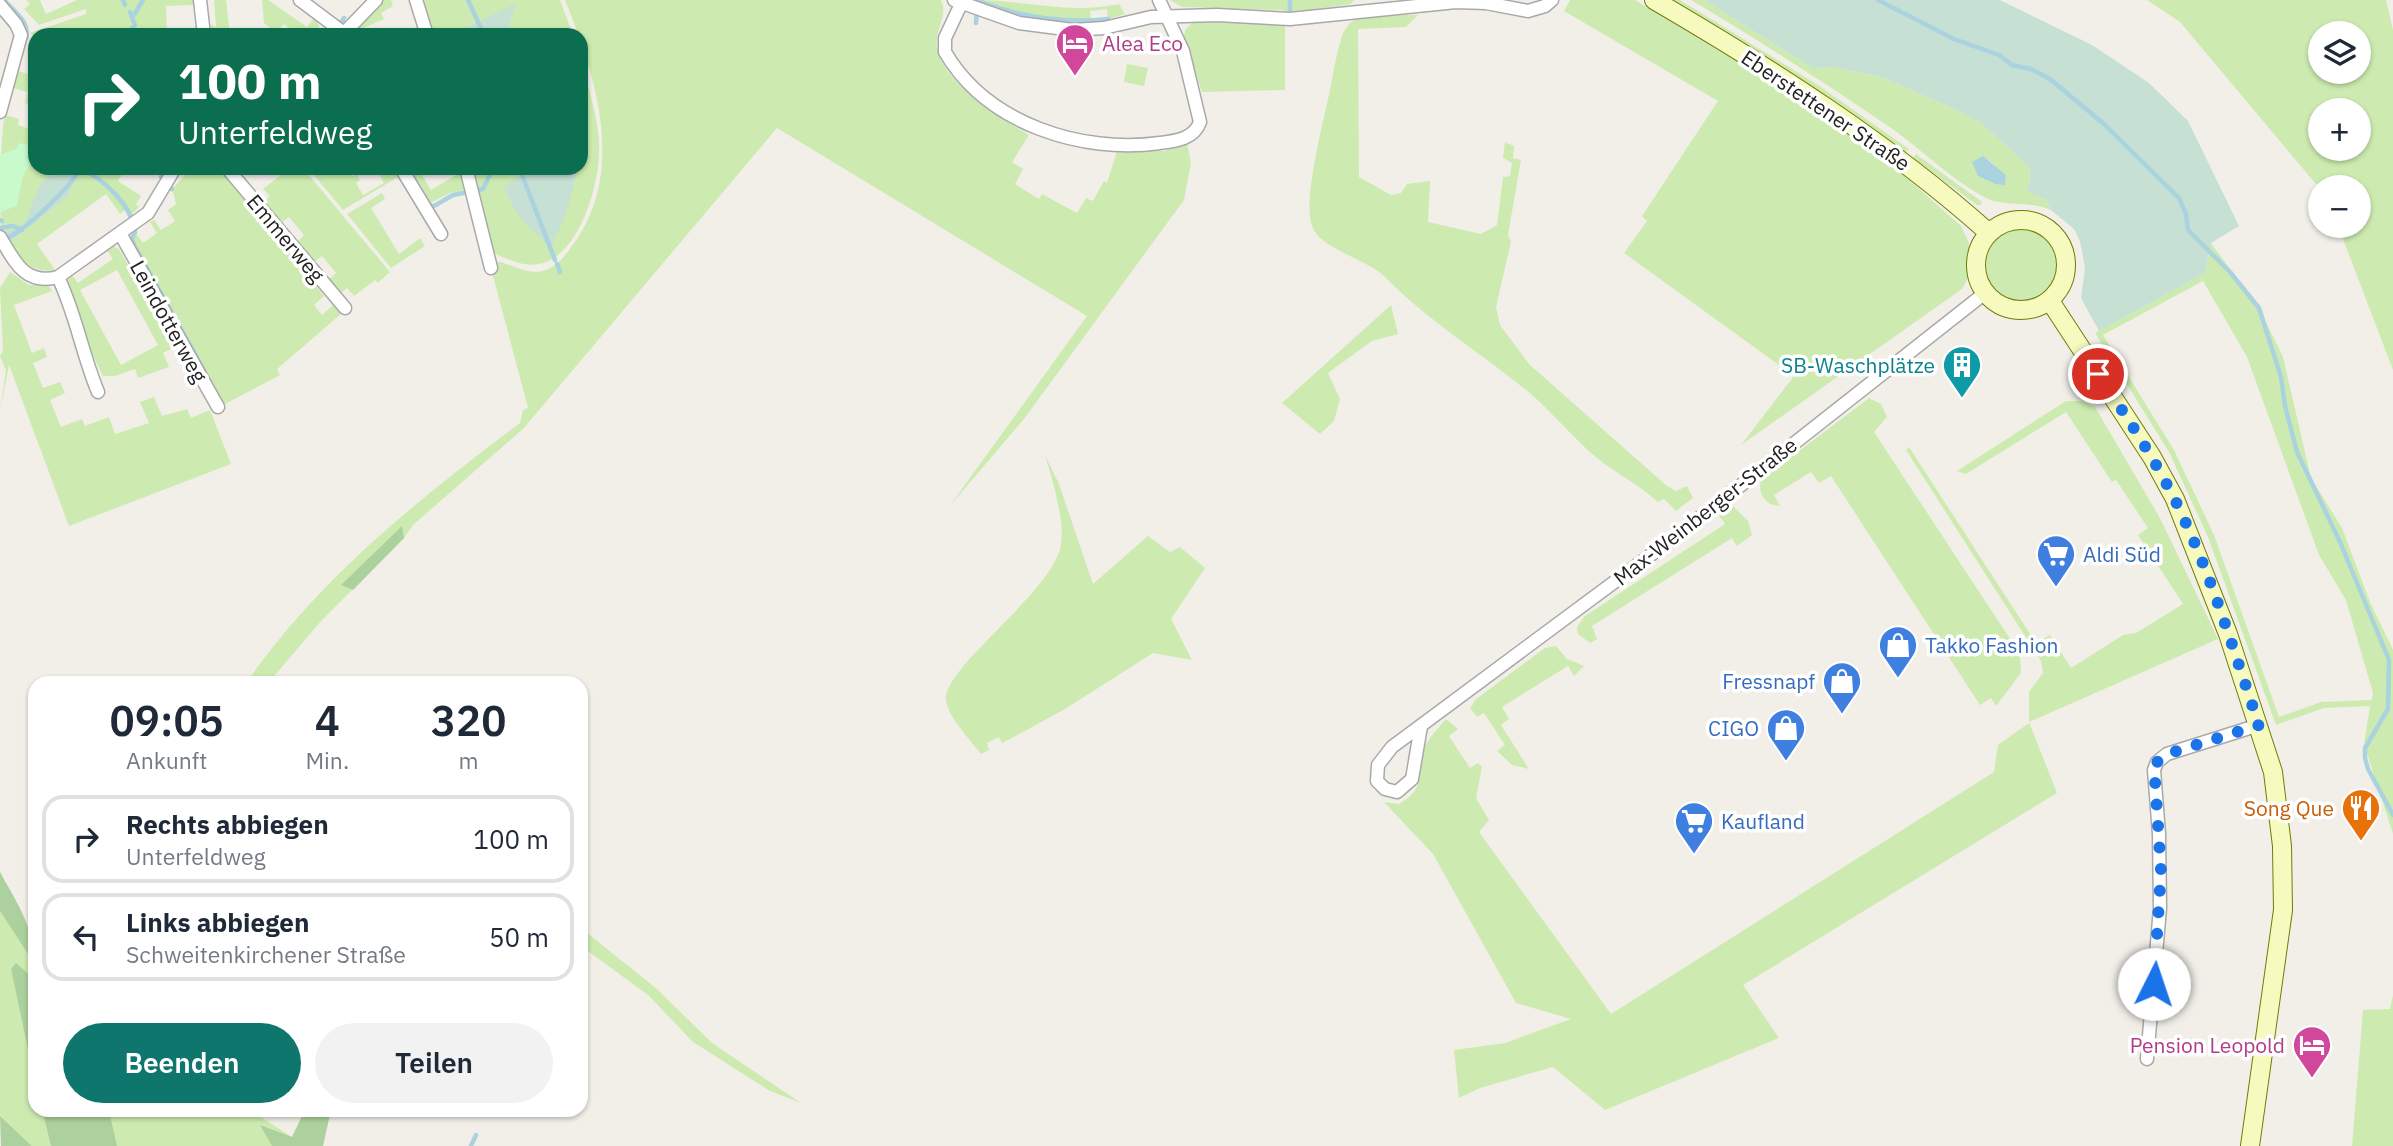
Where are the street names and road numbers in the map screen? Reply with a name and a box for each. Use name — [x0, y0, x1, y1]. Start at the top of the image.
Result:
street label: Eberstettener Straße — [1736, 43, 1916, 177]
street label: Emmerweg — [241, 188, 331, 288]
street label: Leindotterweg — [124, 255, 214, 387]
street label: Max-Weinberger-Straße — [1608, 431, 1802, 591]

